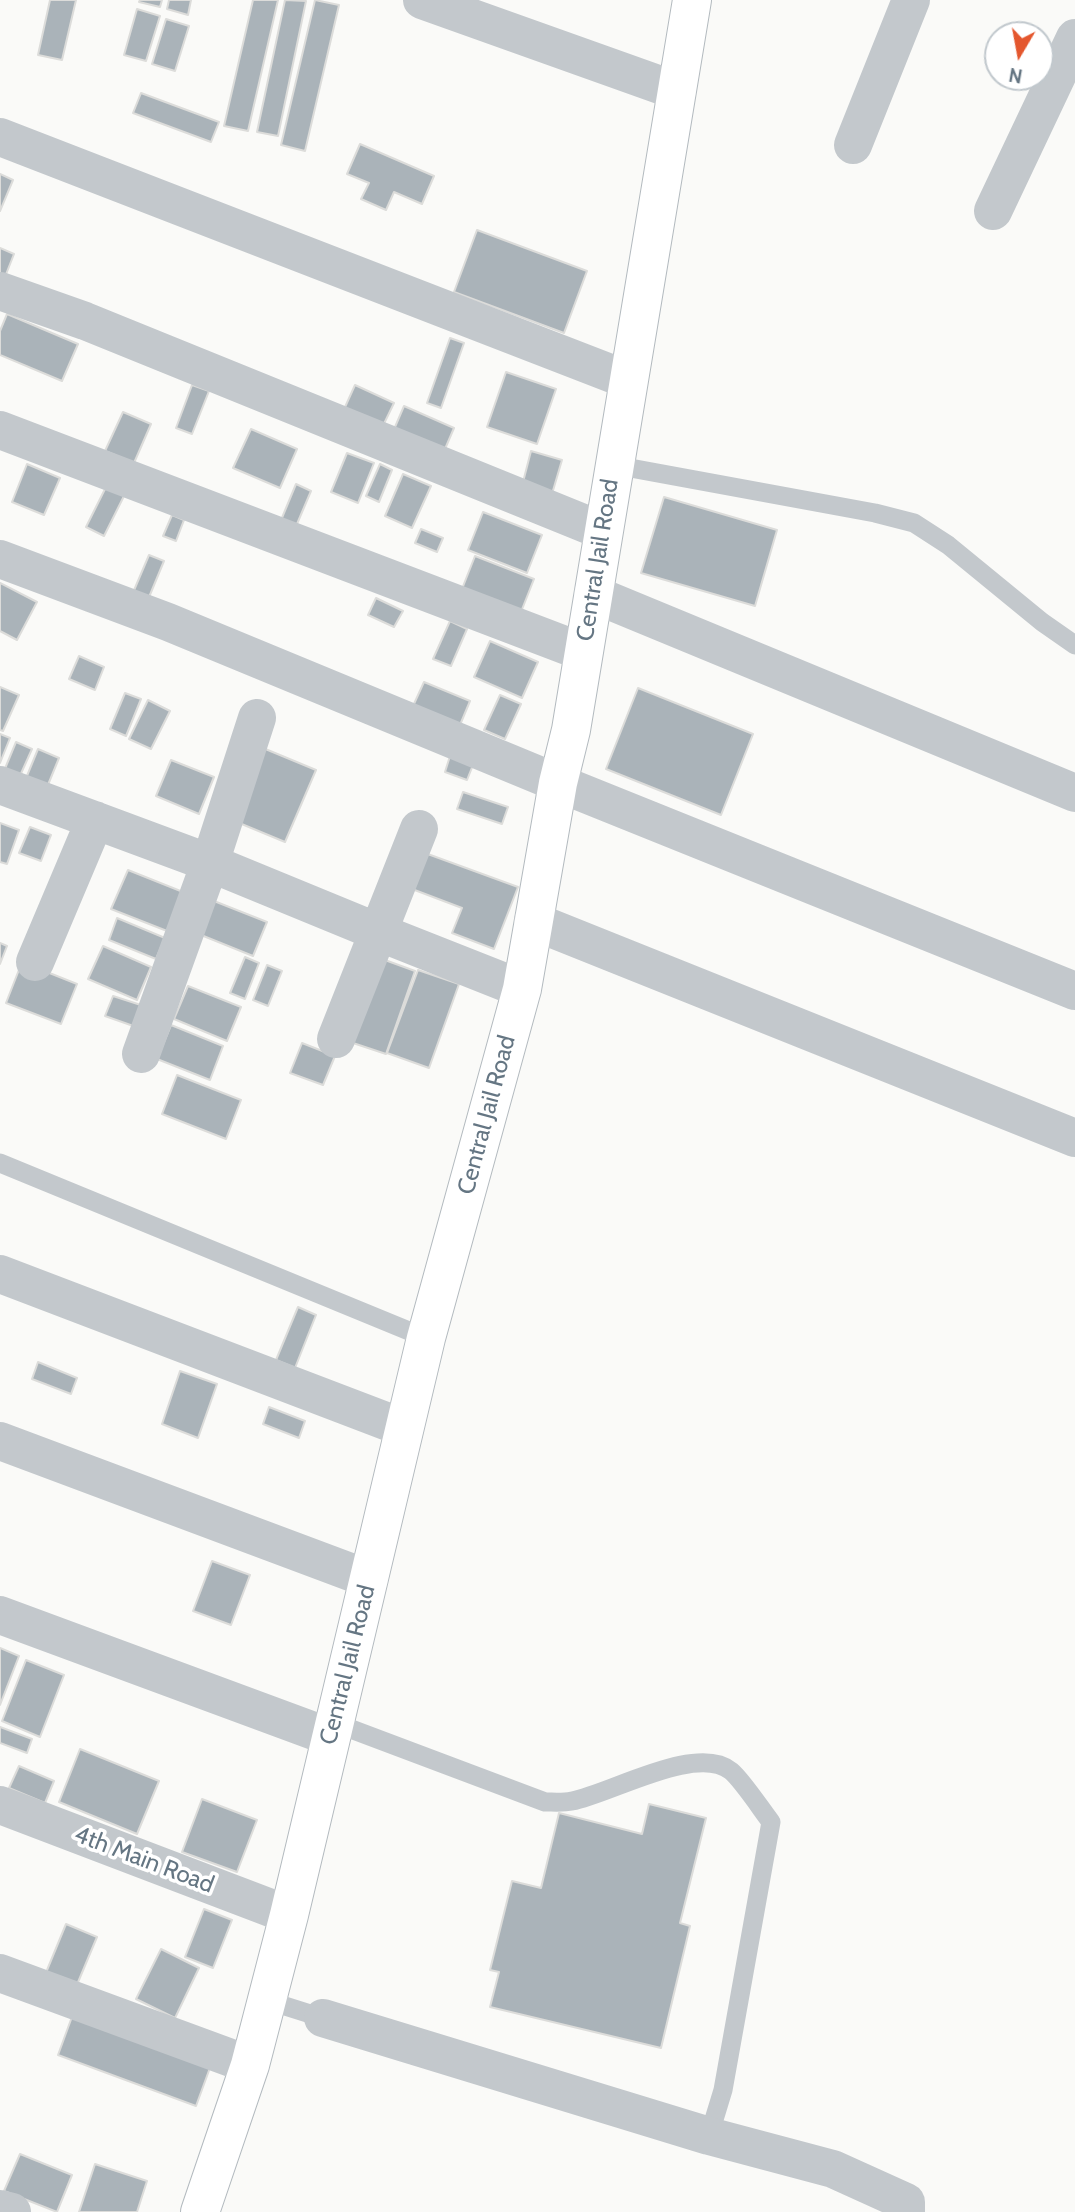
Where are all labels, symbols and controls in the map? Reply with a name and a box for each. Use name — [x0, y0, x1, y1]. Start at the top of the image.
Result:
north arrow — [984, 21, 1054, 91]
text: N — [1007, 63, 1024, 88]
street label: Central Jail Road — [571, 477, 625, 643]
street label: Central Jail Road — [452, 1032, 522, 1198]
street label: Central Jail Road — [314, 1582, 382, 1748]
street label: 4th Main Road — [70, 1820, 218, 1900]

